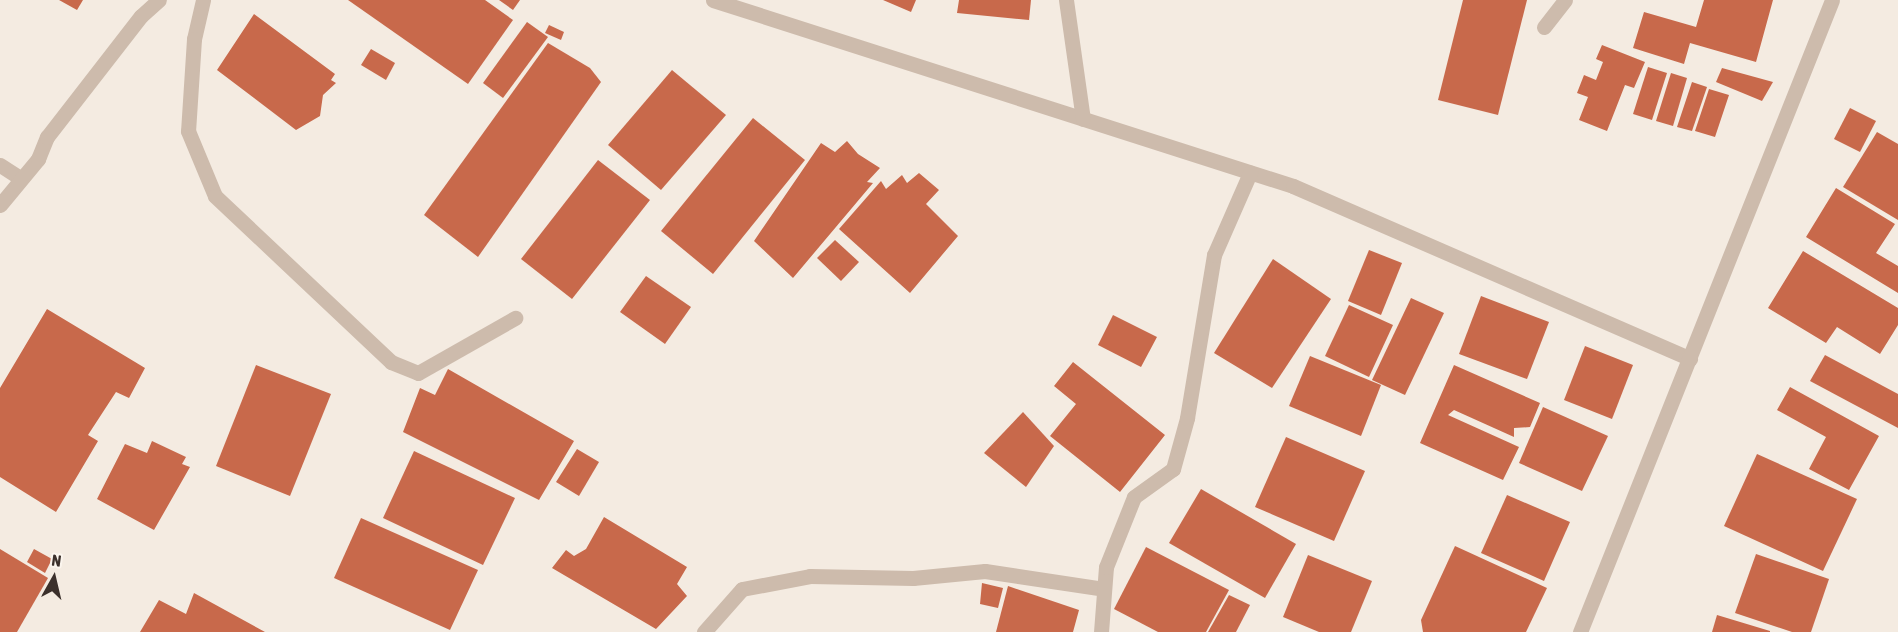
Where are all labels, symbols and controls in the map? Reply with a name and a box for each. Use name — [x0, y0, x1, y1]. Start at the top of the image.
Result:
north arrow — [24, 548, 84, 608]
text: N — [51, 551, 62, 570]

